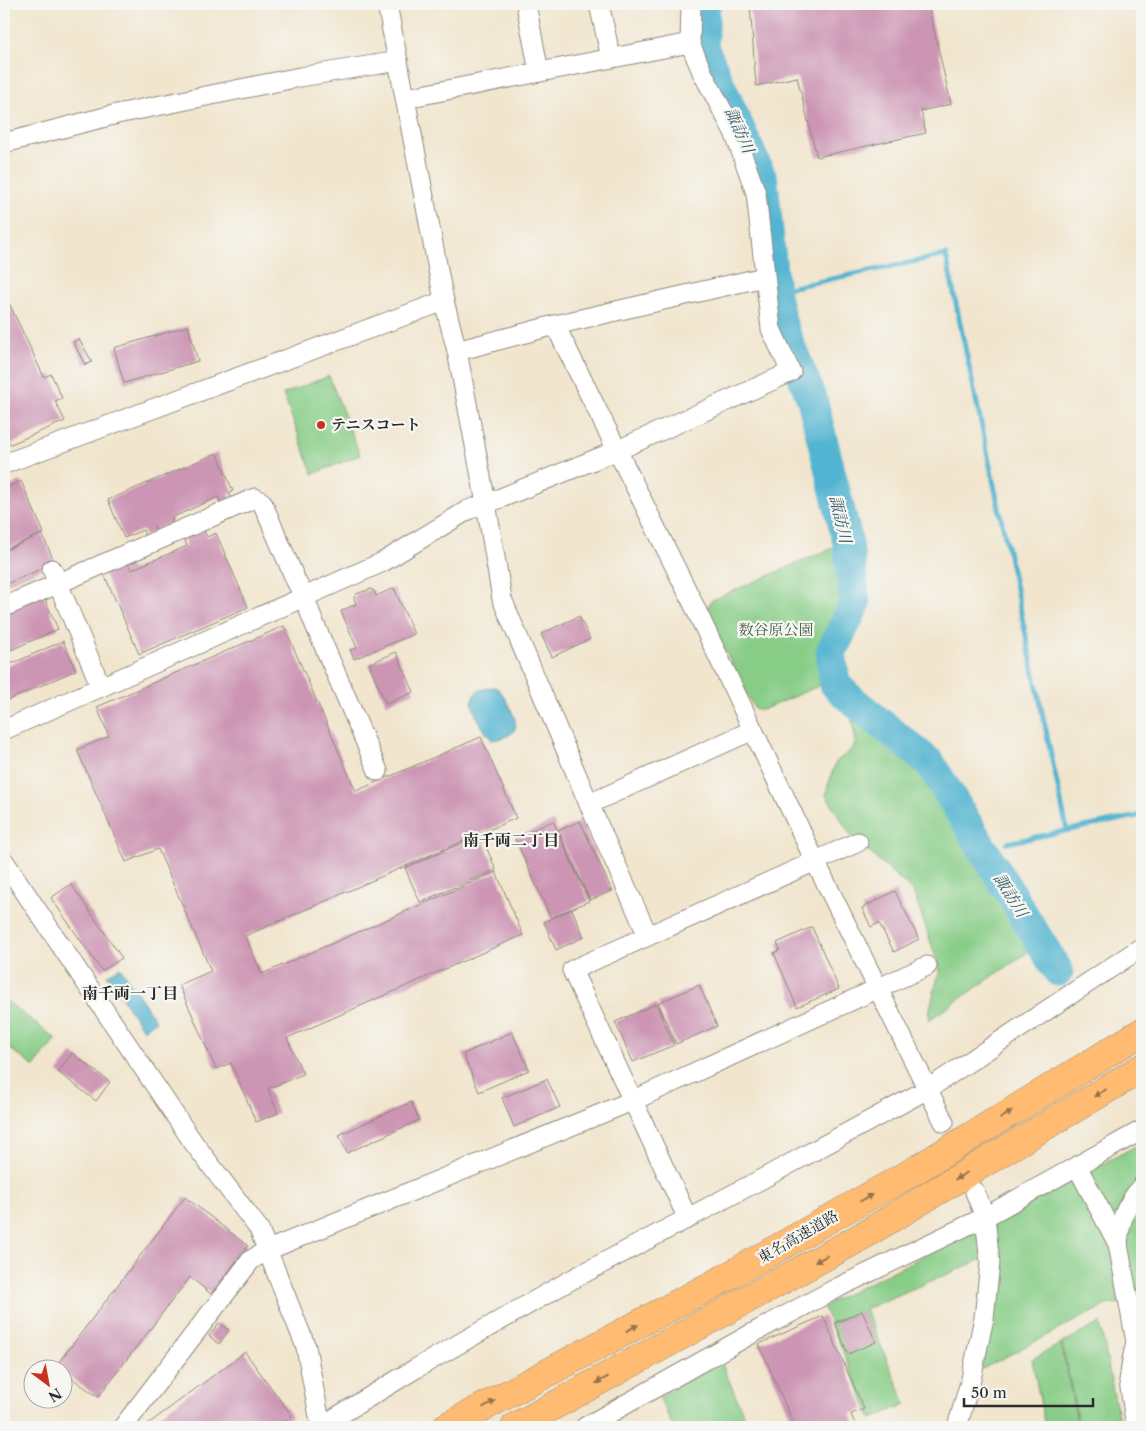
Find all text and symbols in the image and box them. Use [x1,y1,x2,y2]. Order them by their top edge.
water label: 諏訪川 [721,104,760,158]
place label: テニスコート [331,415,420,434]
marker: テニスコート [315,419,327,431]
water label: 諏訪川 [826,493,857,547]
park label: 数谷原公園 [738,620,814,639]
district label: 南千両二丁目 [463,830,559,850]
water label: 諏訪川 [990,869,1033,922]
district label: 南千両一丁目 [82,983,178,1003]
one-way arrow [1094,1088,1107,1097]
one-way arrow [999,1111,1012,1120]
one-way arrow [955,1172,968,1181]
one-way arrow [859,1194,873,1203]
street label: 東名高速道路 [754,1206,841,1267]
one-way arrow [814,1254,828,1263]
one-way arrow [625,1324,639,1332]
north arrow [22,1358,72,1408]
one-way arrow [596,1375,609,1384]
scale bar [964,1376,1092,1408]
text: 50 m [971,1383,1007,1402]
text: N [45,1384,65,1406]
one-way arrow [481,1400,496,1408]

